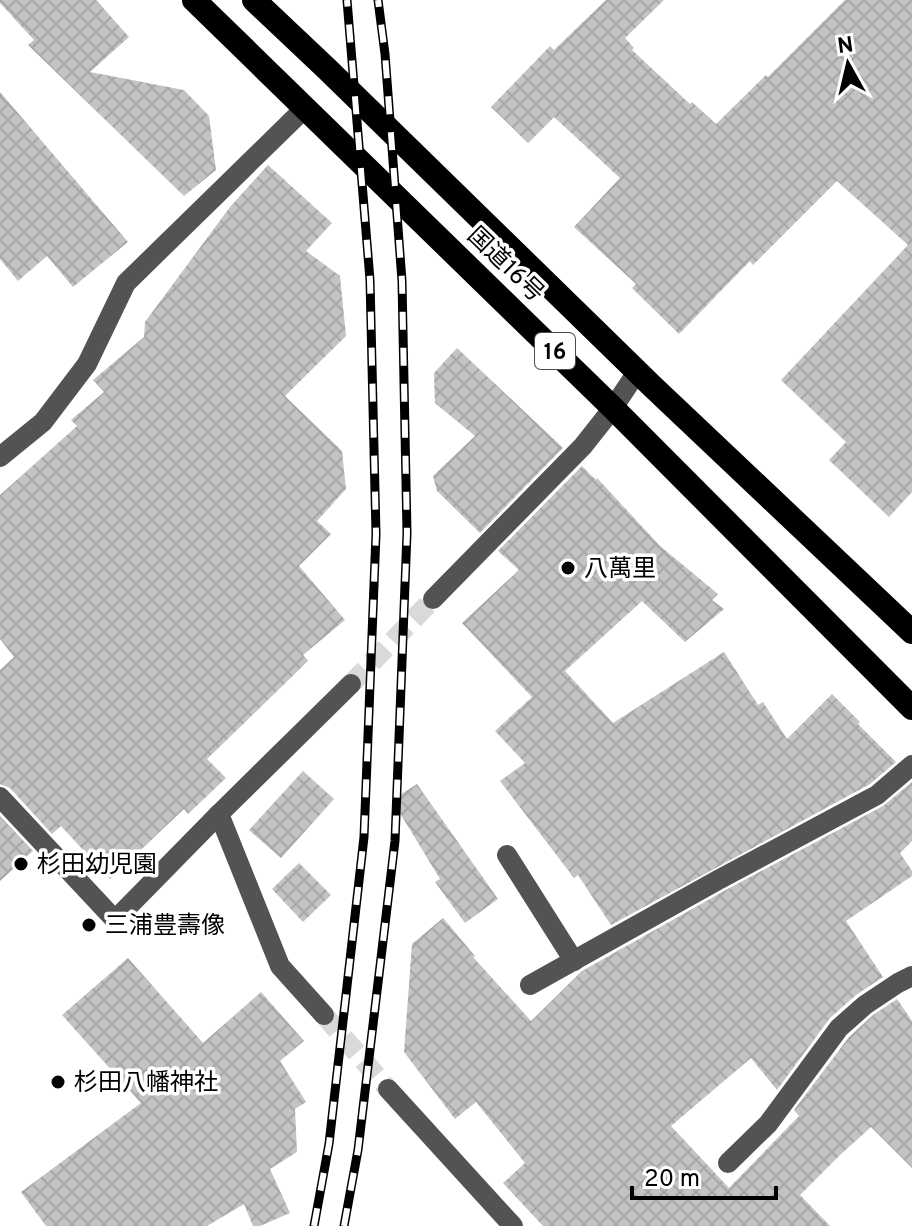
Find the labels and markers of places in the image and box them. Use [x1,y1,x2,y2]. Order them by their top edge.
place label: 八萬里 [584,555,656,585]
marker: 八萬里 [559,559,577,577]
place label: 杉田幼児園 [37,851,157,881]
marker: 杉田幼児園 [12,855,30,873]
place label: 三浦豊壽像 [105,912,225,942]
marker: 三浦豊壽像 [80,916,98,934]
place label: 杉田八幡神社 [74,1069,218,1099]
marker: 杉田八幡神社 [49,1073,67,1091]

